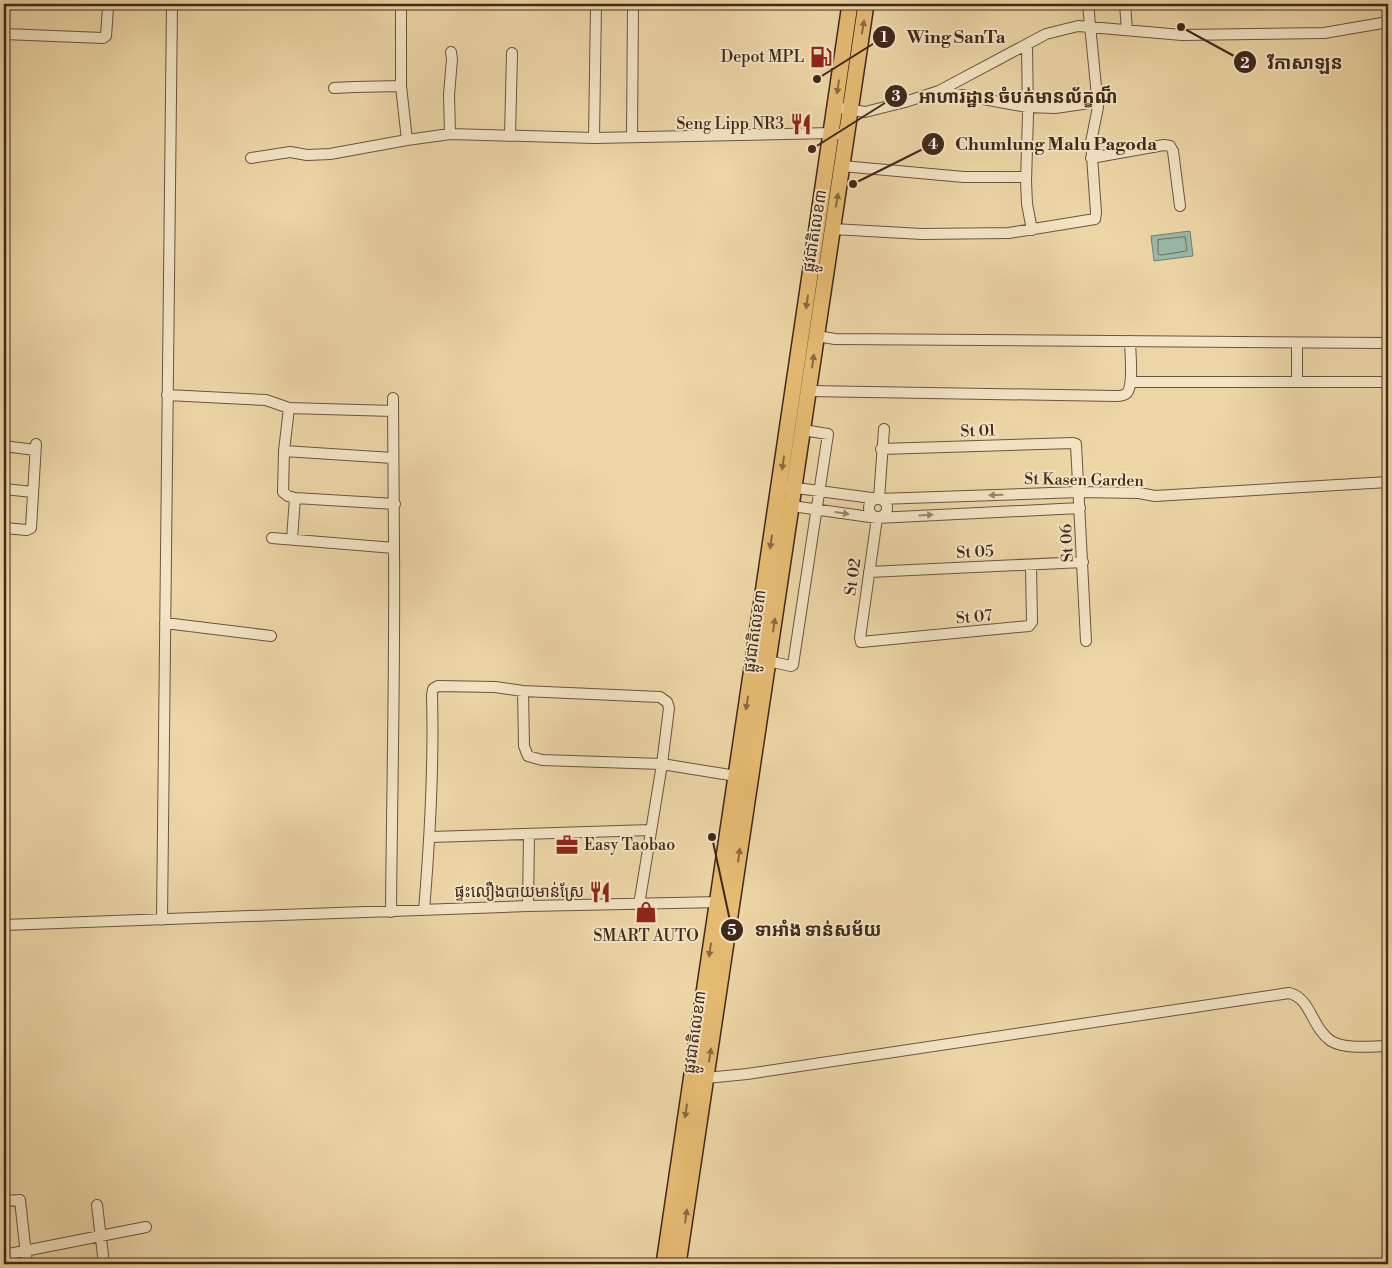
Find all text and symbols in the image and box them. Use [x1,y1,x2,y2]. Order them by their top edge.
one-way arrow [859,19,867,35]
callout: Wing SanTa [872,20,1016,53]
text: Wing SanTa [905,26,1006,49]
text: 1 [880,28,888,47]
fuel station icon: Depot MPL [808,44,834,70]
callout: រីកាសាឡន [1232,46,1353,79]
place label: Depot MPL [721,47,804,67]
text: រីកាសាឡន [1266,52,1343,75]
text: 2 [1240,54,1250,73]
one-way arrow [834,79,842,95]
callout: អាហារដ្ឋាន ចំបក់មានល័ក្ខណ៏ [883,80,1128,113]
text: អាហារដ្ឋាន ចំបក់មានល័ក្ខណ៏ [918,85,1118,109]
text: 3 [891,87,901,106]
restaurant icon: Seng Lipp NR3 [788,111,814,137]
place label: Seng Lipp NR3 [676,114,784,134]
callout: Chumlung Malu Pagoda [920,128,1167,161]
text: Chumlung Malu Pagoda [955,133,1157,156]
text: 4 [928,135,938,154]
street label: ផ្លូវជាតិលេខ៣ [799,188,835,274]
one-way arrow [833,192,841,208]
one-way arrow [802,295,810,311]
one-way arrow [809,353,817,369]
street label: St 01 [960,420,996,442]
one-way arrow [779,456,787,472]
street label: St Kasen Garden [1024,469,1145,491]
one-way arrow [987,491,1003,499]
one-way arrow [835,509,851,517]
one-way arrow [918,511,934,519]
street label: St 06 [1056,523,1078,563]
one-way arrow [767,534,775,550]
street label: St 05 [956,541,994,563]
street label: St 02 [840,557,866,597]
street label: ផ្លូវជាតិលេខ៣ [739,588,774,674]
street label: St 07 [955,605,993,629]
one-way arrow [770,617,778,633]
one-way arrow [743,695,751,711]
office icon: Easy Taobao [554,832,580,858]
place label: Easy Taobao [584,835,675,855]
one-way arrow [736,847,744,863]
restaurant icon: ផ្ទះលឿងបាយមាន់ស្រែ [587,879,613,905]
place label: ផ្ទះលឿងបាយមាន់ស្រែ [454,881,584,902]
shop icon: SMART AUTO [633,899,659,925]
callout: ទាអាំង ទាន់សម័យ [719,913,891,946]
text: ទាអាំង ទាន់សម័យ [754,919,882,942]
text: 5 [727,921,737,940]
place label: SMART AUTO [593,926,699,946]
one-way arrow [706,942,714,958]
street label: ផ្លូវជាតិលេខ៣ [679,989,714,1075]
one-way arrow [706,1047,714,1063]
one-way arrow [682,1103,690,1119]
one-way arrow [682,1208,690,1224]

